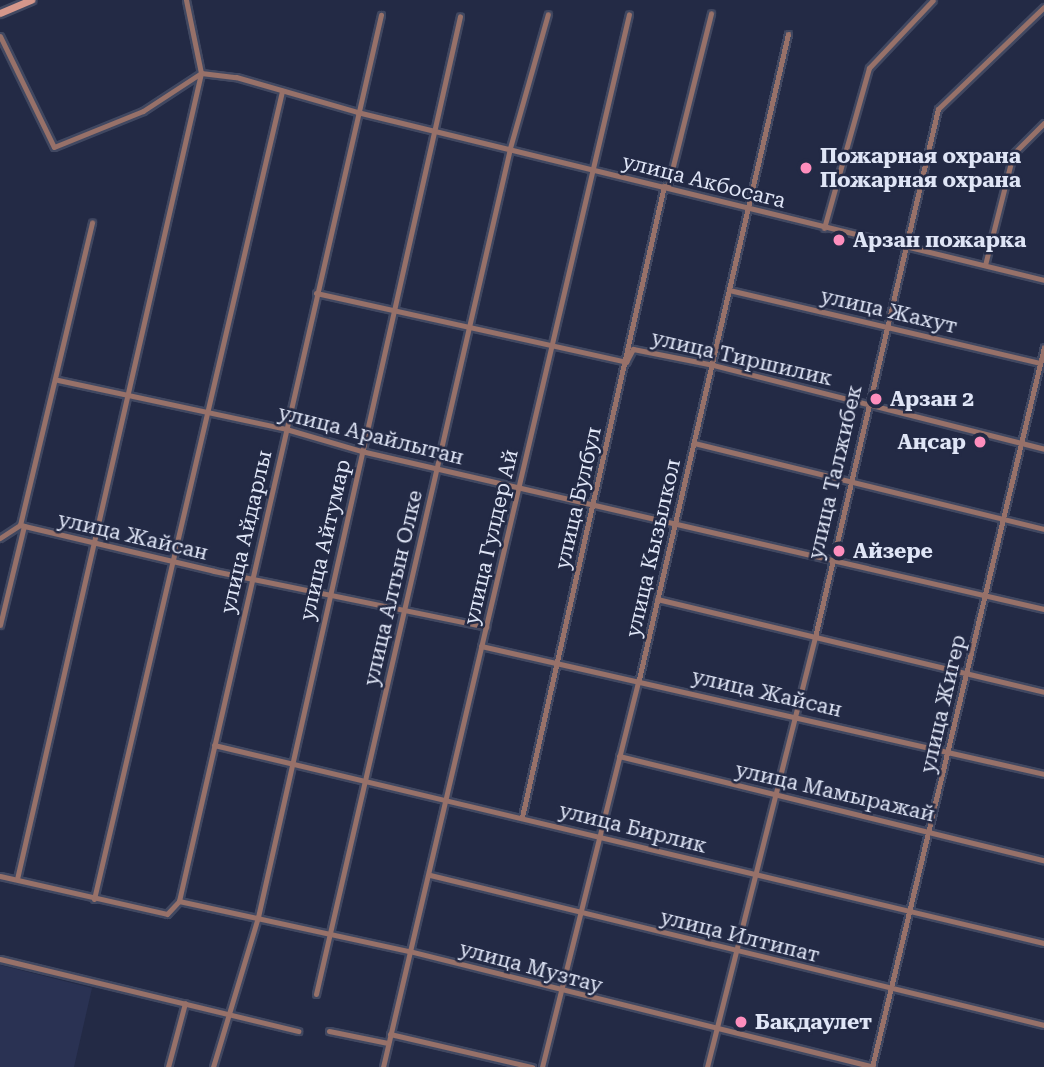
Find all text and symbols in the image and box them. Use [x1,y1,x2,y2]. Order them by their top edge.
place label: Пожарная охрана Пожарная охрана [820,143,1021,193]
street label: улица Акбосага [620,149,788,213]
marker: Пожарная охрана Пожарная охрана [798,160,814,176]
place label: Арзан пожарка [853,227,1026,253]
marker: Арзан пожарка [831,232,847,248]
street label: улица Жахут [818,283,960,339]
street label: улица Тиршилик [649,325,835,391]
street label: улица Талжибек [803,382,867,562]
place label: Арзан 2 [890,386,974,412]
marker: Арзан 2 [868,391,884,407]
street label: улица Арайлытан [276,400,466,470]
street label: улица Булбул [549,424,607,572]
place label: Аңсар [898,429,966,455]
marker: Аңсар [972,434,988,450]
street label: улица Гулдер Ай [459,447,523,627]
street label: улица Айдарлы [215,448,277,616]
street label: улица Кызылкол [620,456,686,640]
street label: улица Айтумар [294,457,356,623]
street label: улица Алтын Олке [358,488,428,688]
street label: улица Жайсан [56,506,210,566]
place label: Айзере [853,538,933,564]
marker: Айзере [831,543,847,559]
street label: улица Жигер [915,632,971,776]
street label: улица Жайсан [690,663,844,723]
street label: улица Мамыражай [733,757,937,827]
street label: улица Бирлик [557,797,709,859]
street label: улица Илтипат [658,904,822,968]
street label: улица Музтау [457,936,605,998]
place label: Бақдаулет [755,1009,872,1035]
marker: Бақдаулет [733,1014,749,1030]

